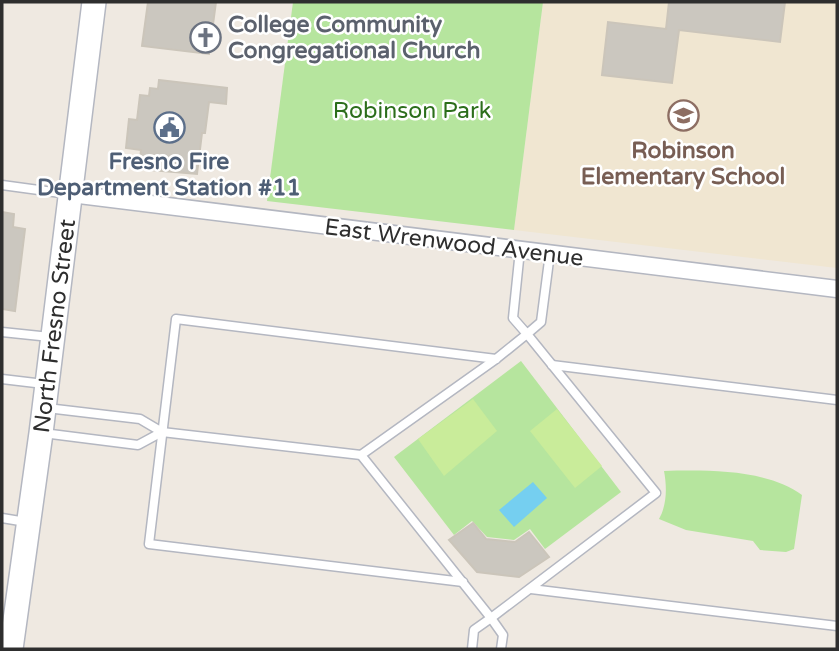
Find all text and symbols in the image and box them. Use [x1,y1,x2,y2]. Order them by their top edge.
place label: College Community Congregational Church [228,11,481,65]
church icon: College Community Congregational Church [188,20,222,54]
park label: Robinson Park [333,97,491,125]
school or university icon: Robinson Elementary School [666,99,700,133]
public building icon: Fresno Fire Department Station #11 [152,110,186,144]
place label: Robinson Elementary School [581,137,785,191]
place label: Fresno Fire Department Station #11 [37,148,301,202]
street label: East Wrenwood Avenue [323,213,585,273]
street label: North Fresno Street [28,217,82,435]

